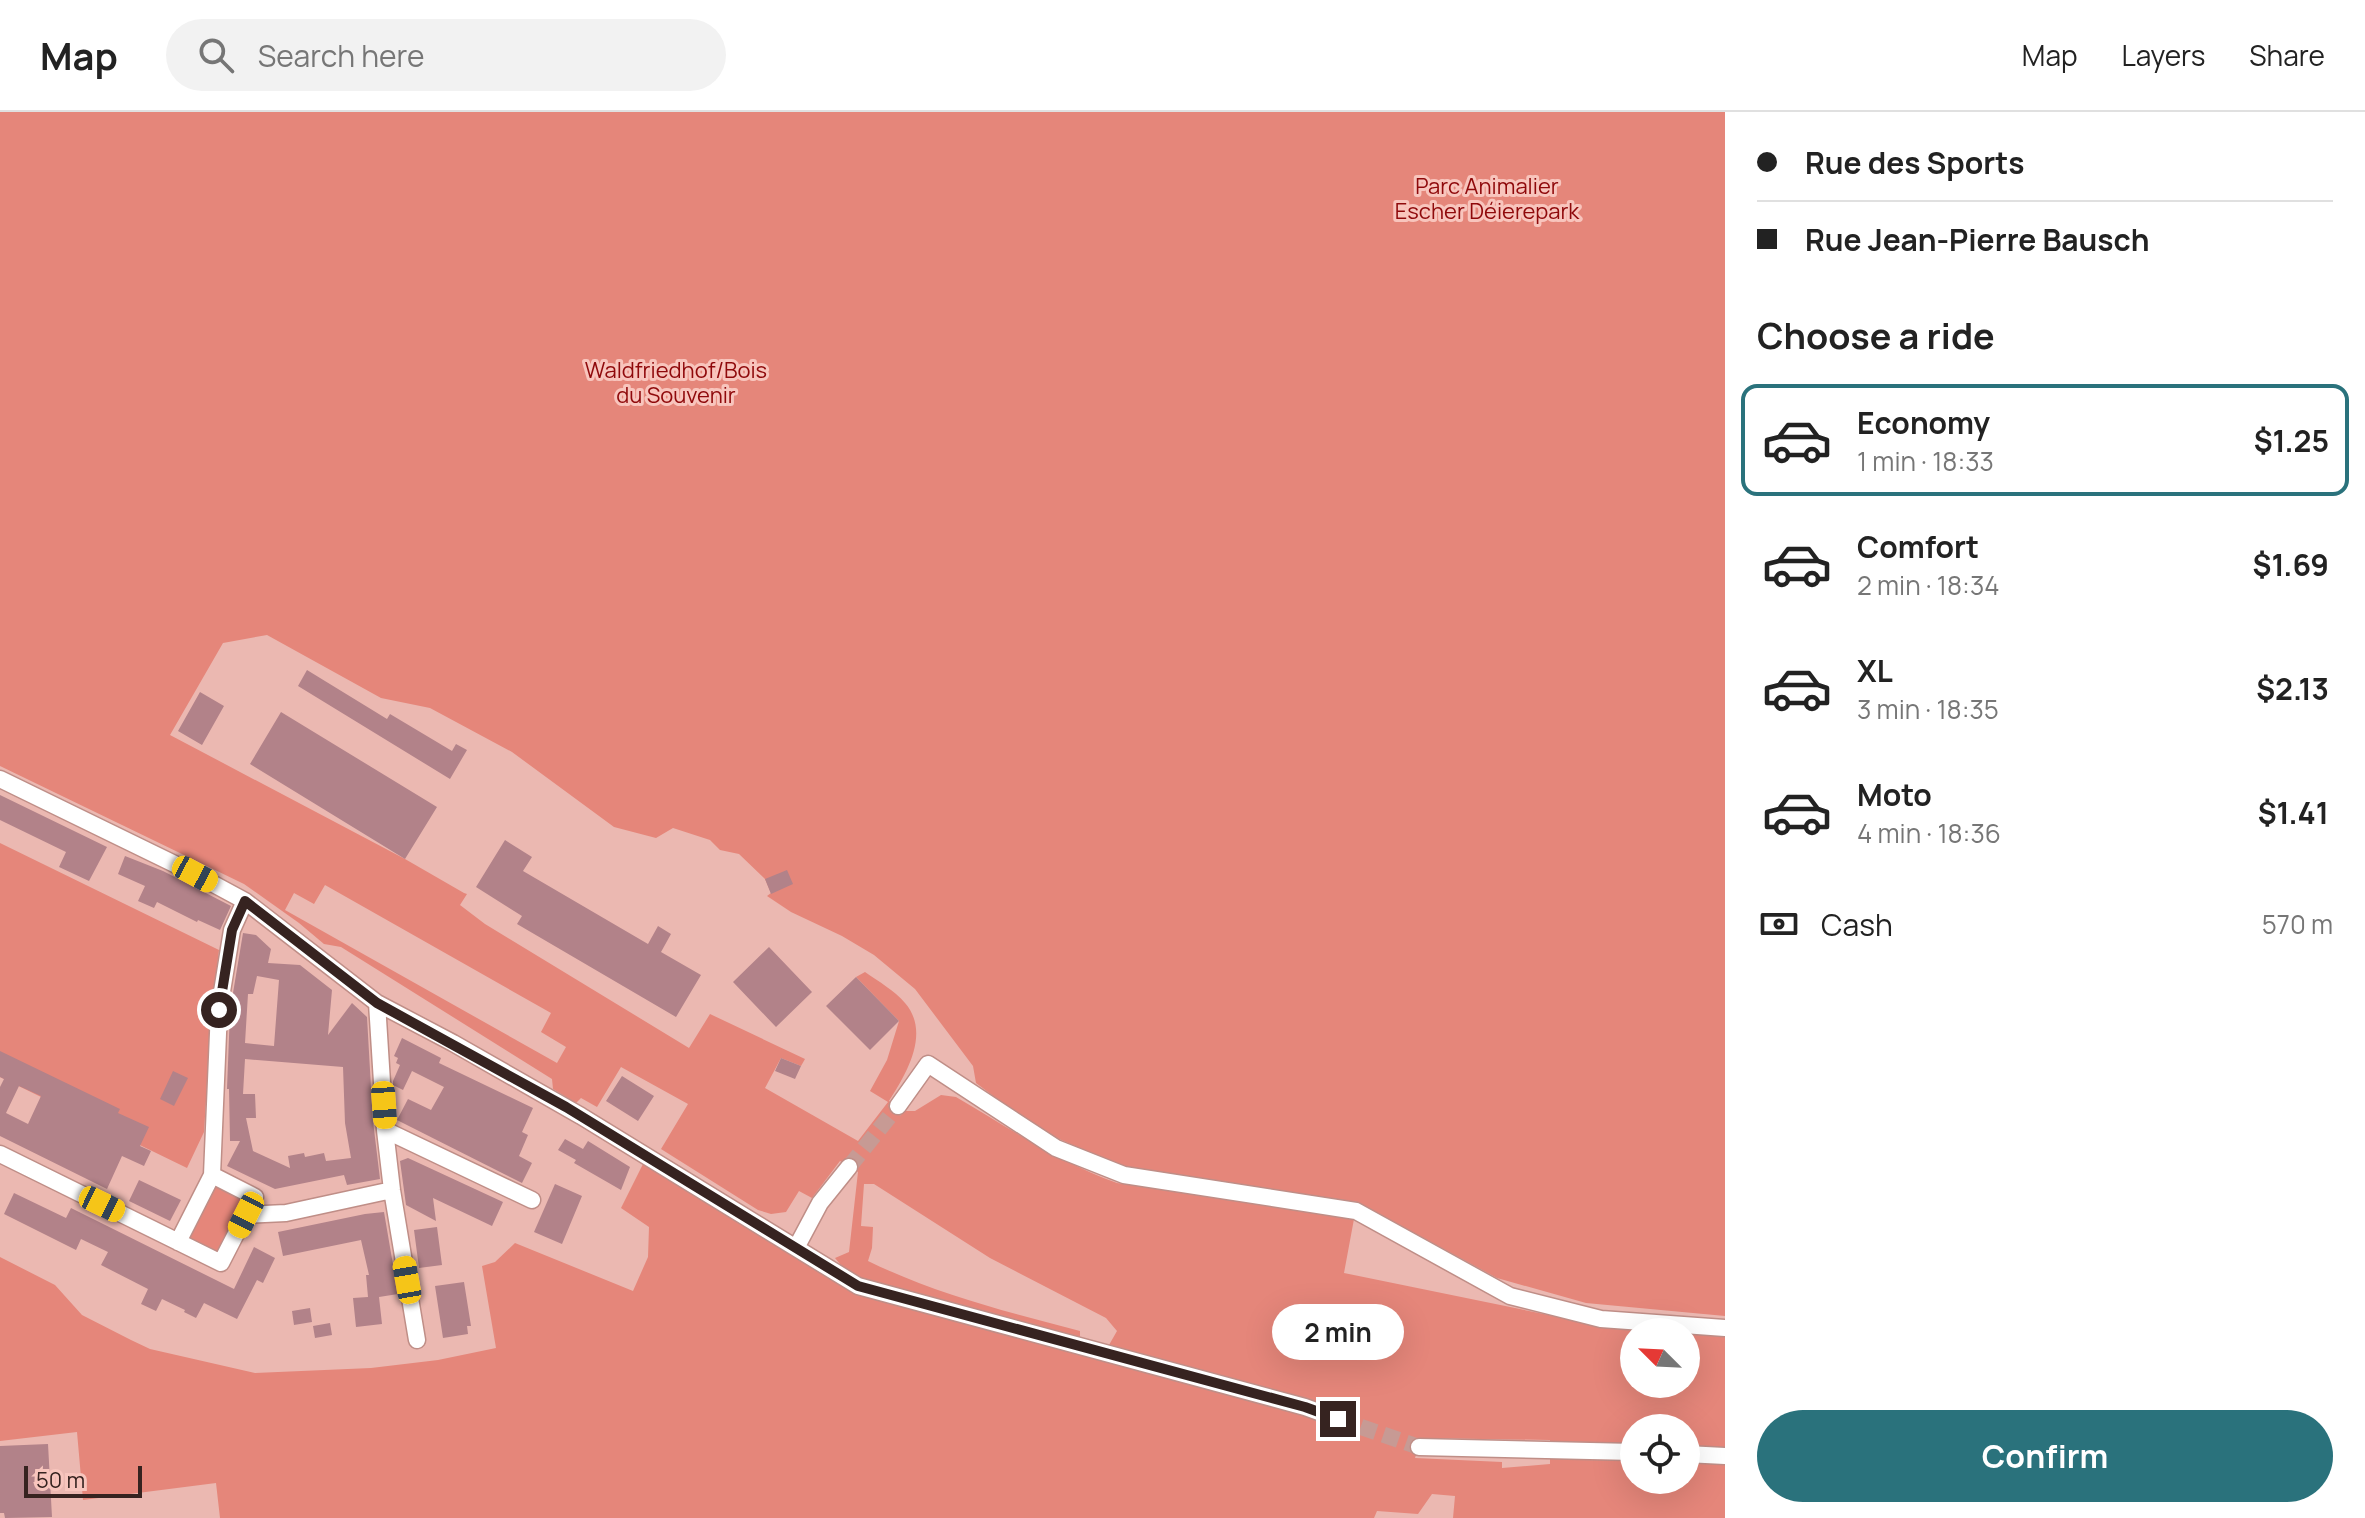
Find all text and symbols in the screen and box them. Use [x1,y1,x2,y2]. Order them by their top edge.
search box [166,19,726,91]
text: Map [40,29,118,81]
icon: search [194,33,238,77]
text: Search here [258,35,425,76]
text: Map [2022,36,2078,74]
text: Layers [2122,36,2205,74]
text: Share [2249,36,2325,74]
text: Rue des Sports [1805,142,2024,183]
park label: Parc Animalier Escher Déierepark [1395,171,1580,226]
text: Rue Jean-Pierre Bausch [1805,219,2150,260]
text: Choose a ride [1757,311,1995,360]
park label: Waldfriedhof/Bois du Souvenir [585,355,767,410]
text: Economy [1857,402,1990,443]
icon: car [1761,404,1833,476]
text: $1.25 [2254,420,2329,461]
text: 1 min · 18:33 [1857,443,1994,479]
text: Comfort [1857,526,1979,567]
icon: car [1761,528,1833,600]
text: $1.69 [2253,544,2329,585]
text: 2 min · 18:34 [1857,567,2000,603]
text: XL [1857,650,1893,691]
icon: car [1761,652,1833,724]
text: $2.13 [2256,668,2329,709]
text: 3 min · 18:35 [1857,691,1999,727]
text: Moto [1857,774,1932,815]
icon: car [1761,776,1833,848]
text: $1.41 [2258,792,2329,833]
text: 4 min · 18:36 [1857,815,2001,851]
car [168,852,222,896]
icon: cash [1757,902,1801,946]
text: Cash [1821,904,1893,945]
text: 570 m [2262,906,2333,942]
route start [201,992,237,1028]
car [370,1080,398,1130]
car [75,1183,129,1225]
car [224,1188,268,1242]
car [391,1254,423,1306]
callout: 2 min [1272,1303,1404,1359]
text: 2 min [1304,1314,1372,1350]
north arrow [1620,1318,1700,1398]
map controls [1620,1318,1700,1494]
route end [1320,1401,1356,1437]
button: Confirm [1757,1410,2333,1502]
button: locate [1620,1414,1700,1494]
scale bar [24,1462,142,1498]
text: 50 m [36,1465,85,1495]

